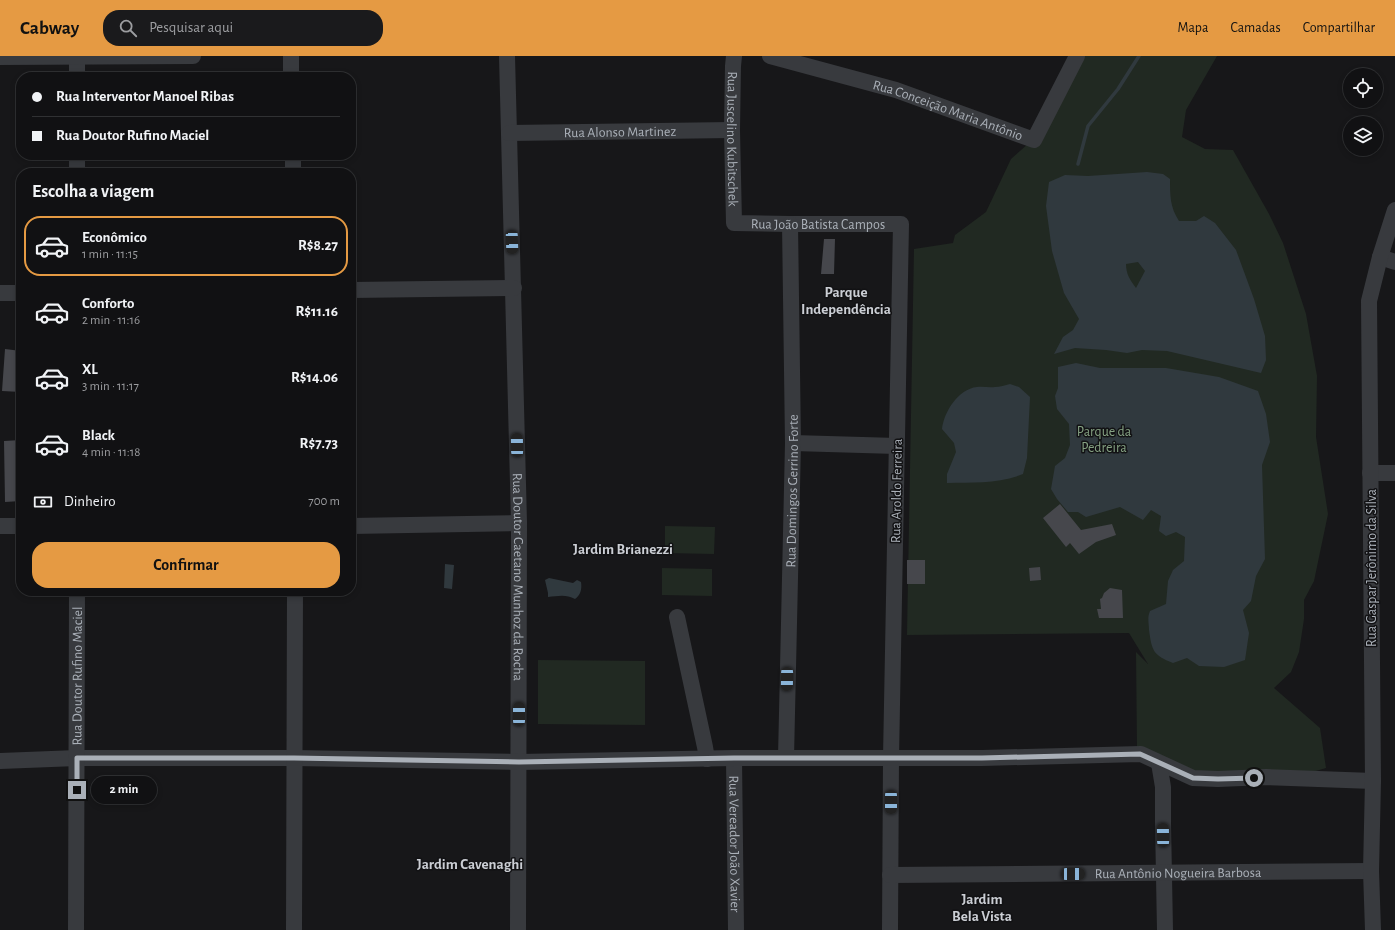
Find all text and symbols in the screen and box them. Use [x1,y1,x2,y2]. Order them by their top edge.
search box [103,10,383,46]
icon: search [117,17,139,39]
text: Cabway [20,19,79,38]
text: Pesquisar aqui [149,20,233,35]
text: Mapa [1178,21,1208,35]
text: Camadas [1230,21,1281,35]
text: Compartilhar [1303,21,1375,35]
map controls [1343,68,1383,156]
button: locate [1343,68,1383,108]
street label: Rua Juscelino Kubitschek [724,71,740,207]
street label: Rua Conceição Maria Antônio [871,78,1025,143]
text: Rua Interventor Manoel Ribas [56,89,234,104]
button: layers [1343,116,1383,156]
street label: Rua Alonso Martinez [564,125,677,140]
text: Rua Doutor Rufino Maciel [56,128,209,143]
text: Escolha a viagem [32,183,154,201]
street label: Rua João Batista Campos [751,217,885,232]
icon: car [34,228,70,264]
text: Econômico [82,230,147,245]
car [506,230,518,254]
text: R$8.27 [298,238,338,253]
text: 1 min · 11:15 [82,248,138,261]
district label: Parque Independência [801,285,891,317]
icon: car [34,294,70,330]
text: Conforto [82,296,134,311]
text: R$11.16 [296,304,338,319]
text: 2 min · 11:16 [82,314,140,327]
icon: car [34,360,70,396]
text: XL [82,362,98,377]
text: R$14.06 [291,370,338,385]
text: 3 min · 11:17 [82,380,139,393]
street label: Rua Domingos Gerrino Forte [784,414,801,568]
park label: Parque da Pedreira [1077,425,1132,455]
icon: car [34,426,70,462]
text: Black [82,428,115,443]
car [511,433,523,457]
text: R$7.73 [300,436,338,451]
street label: Rua Aroldo Ferreira [889,438,905,543]
text: 4 min · 11:18 [82,446,140,459]
street label: Rua Doutor Caetano Munhoz da Rocha [510,473,525,681]
street label: Rua Gaspar Jerônimo da Silva [1365,488,1379,647]
icon: cash [32,491,54,513]
text: Dinheiro [64,494,116,509]
text: 700 m [308,495,340,508]
button: Confirmar [32,542,340,588]
district label: Jardim Brianezzi [573,542,673,557]
street label: Rua Doutor Rufino Maciel [71,606,85,746]
car [781,667,793,691]
car [513,702,525,726]
route start [1245,769,1263,787]
street label: Rua Vereador João Xavier [726,775,742,913]
callout: 2 min [91,776,157,804]
route end [68,781,86,799]
text: 2 min [110,783,138,796]
car [885,790,897,814]
car [1157,823,1169,847]
district label: Jardim Cavenaghi [417,857,523,872]
street label: Rua Antônio Nogueira Barbosa [1095,866,1262,881]
car [1061,868,1085,880]
district label: Jardim Bela Vista [952,892,1012,924]

